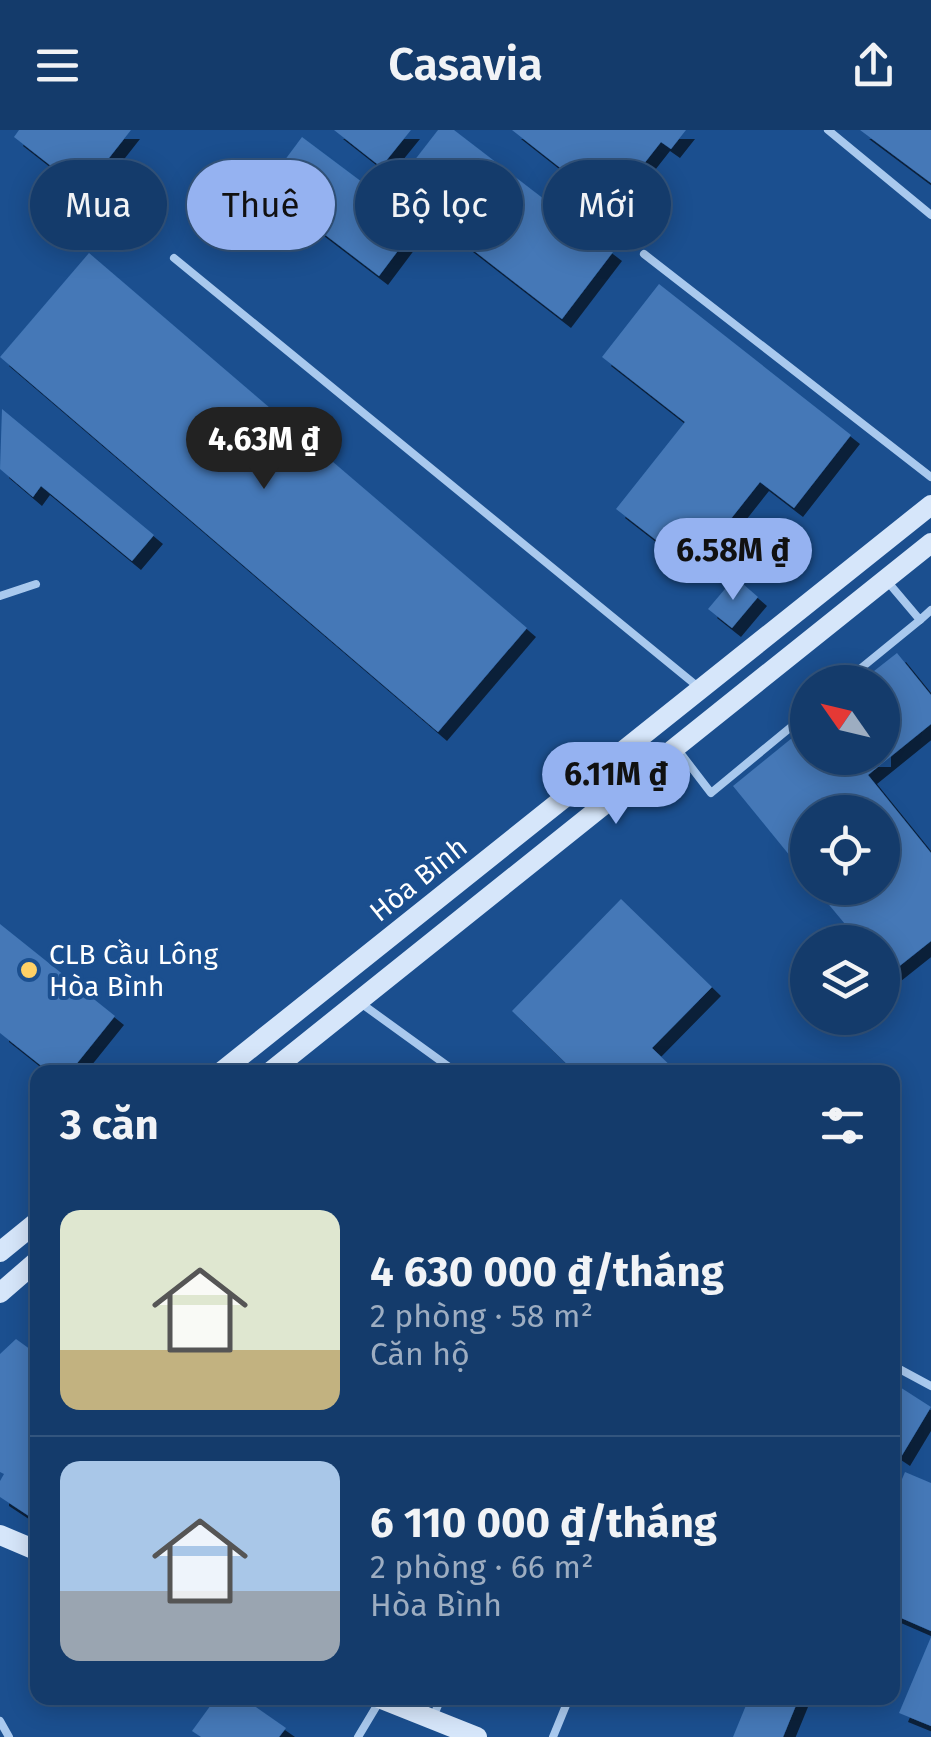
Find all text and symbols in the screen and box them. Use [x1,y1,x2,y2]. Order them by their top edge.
icon: menu [30,38,85,93]
text: Casavia [388,38,543,92]
icon: share [846,38,901,93]
chip: Mua [30,160,167,250]
chip: Thuê [187,160,335,250]
chip: Bộ lọc [355,160,523,250]
chip: Mới [543,160,671,250]
pin: 4.63M ₫ [172,407,356,492]
text: 4.63M ₫ [208,420,320,458]
pin: 6.58M ₫ [641,518,825,603]
text: 6.58M ₫ [676,531,790,569]
north arrow [790,665,900,775]
map controls [790,665,900,1035]
pin: 6.11M ₫ [524,742,708,827]
text: 6.11M ₫ [564,755,668,793]
button: locate [790,795,900,905]
street label: Hòa Bình [363,830,474,929]
button: layers [790,925,900,1035]
place label: CLB Cầu Lông Hòa Bình [49,938,218,1003]
marker: CLB Cầu Lông Hòa Bình [18,959,40,981]
icon: filters [815,1098,870,1153]
text: 3 căn [60,1100,159,1150]
text: 4 630 000 ₫/tháng [370,1247,724,1297]
icon: home [140,1250,260,1370]
text: 2 phòng · 58 m² [370,1297,593,1335]
text: Căn hộ [370,1335,470,1373]
text: 6 110 000 ₫/tháng [370,1498,717,1548]
icon: home [140,1501,260,1621]
text: 2 phòng · 66 m² [370,1548,593,1586]
text: Hòa Bình [370,1586,502,1624]

